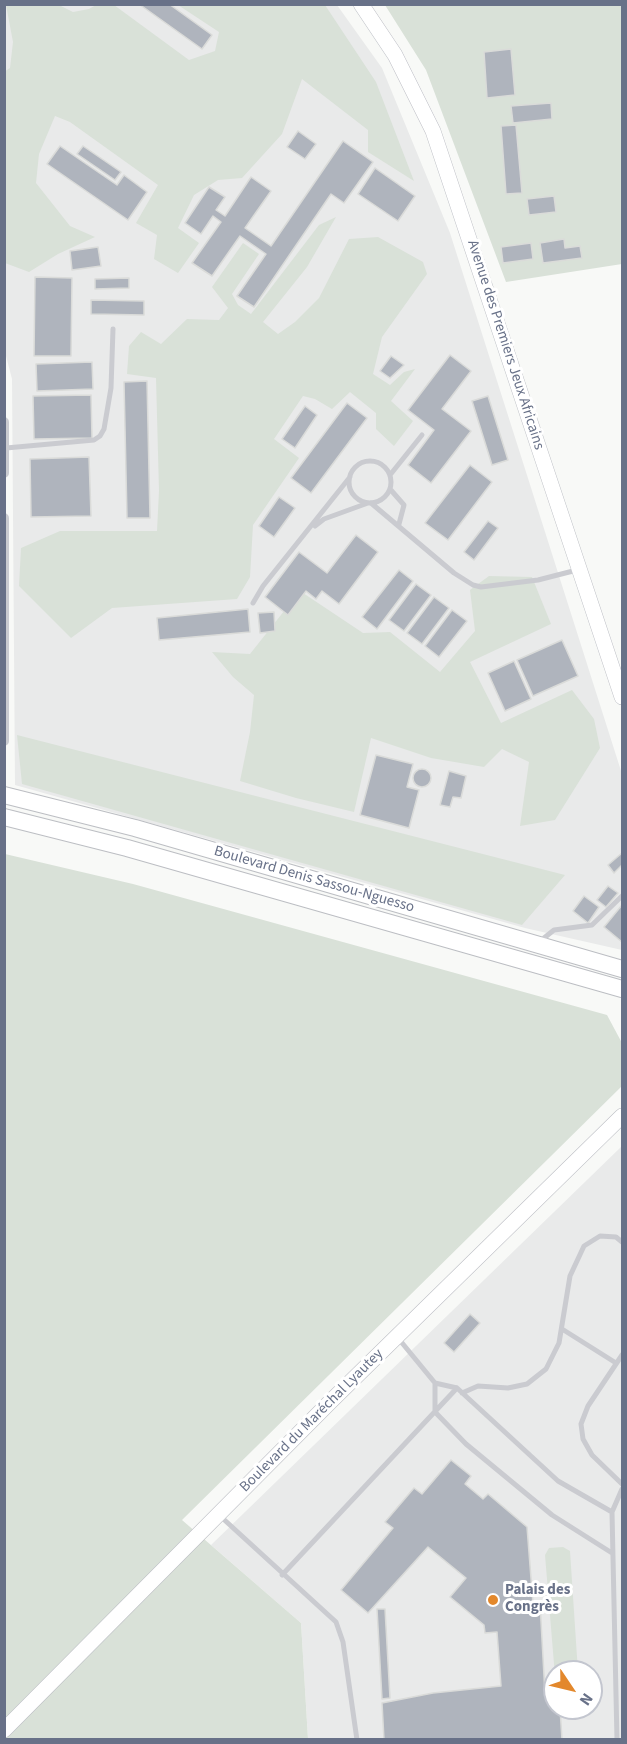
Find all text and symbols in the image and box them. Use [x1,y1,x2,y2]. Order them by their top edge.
street label: Avenue des Premiers Jeux Africains [463,238,547,452]
street label: Boulevard Denis Sassou-Nguesso [212,843,416,917]
street label: Boulevard du Maréchal Lyautey [237,1346,387,1496]
place label: Palais des Congrès [505,1582,570,1617]
marker: Palais des Congrès [486,1593,500,1607]
north arrow [543,1660,603,1720]
text: N [574,1689,598,1710]

